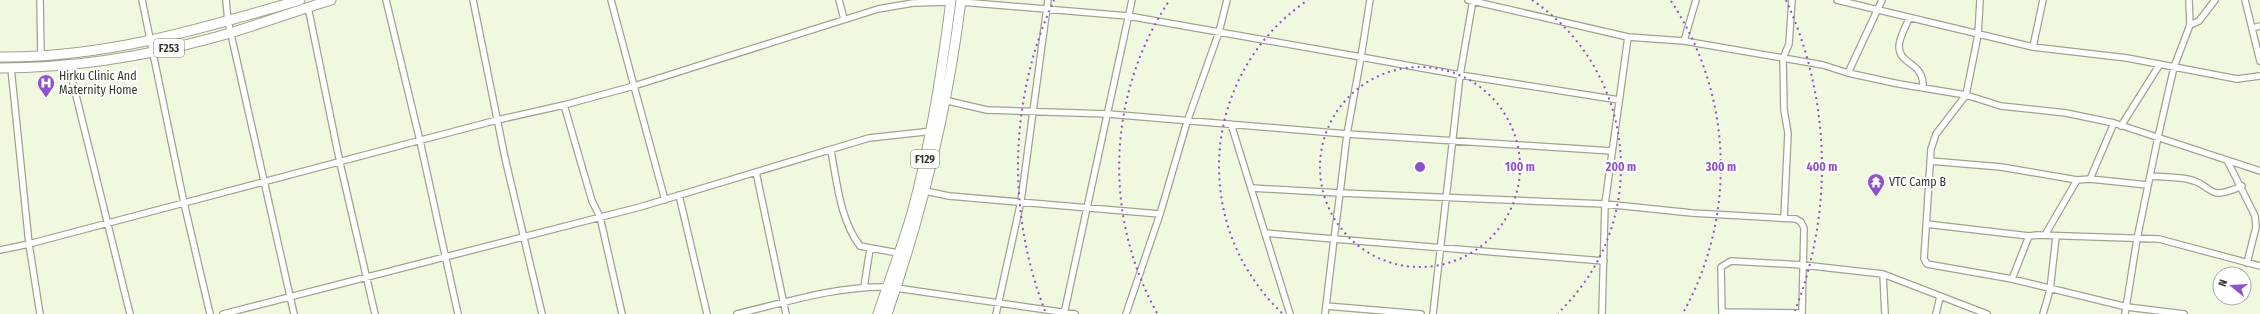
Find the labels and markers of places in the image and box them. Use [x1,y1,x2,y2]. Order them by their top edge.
place label: Hirku Clinic And Maternity Home [59,69,137,97]
hospital icon: Hirku Clinic And Maternity Home [36,73,56,98]
centre of rings [1413,160,1427,174]
temple icon: VTC Camp B [1866,172,1886,197]
place label: VTC Camp B [1889,175,1946,189]

